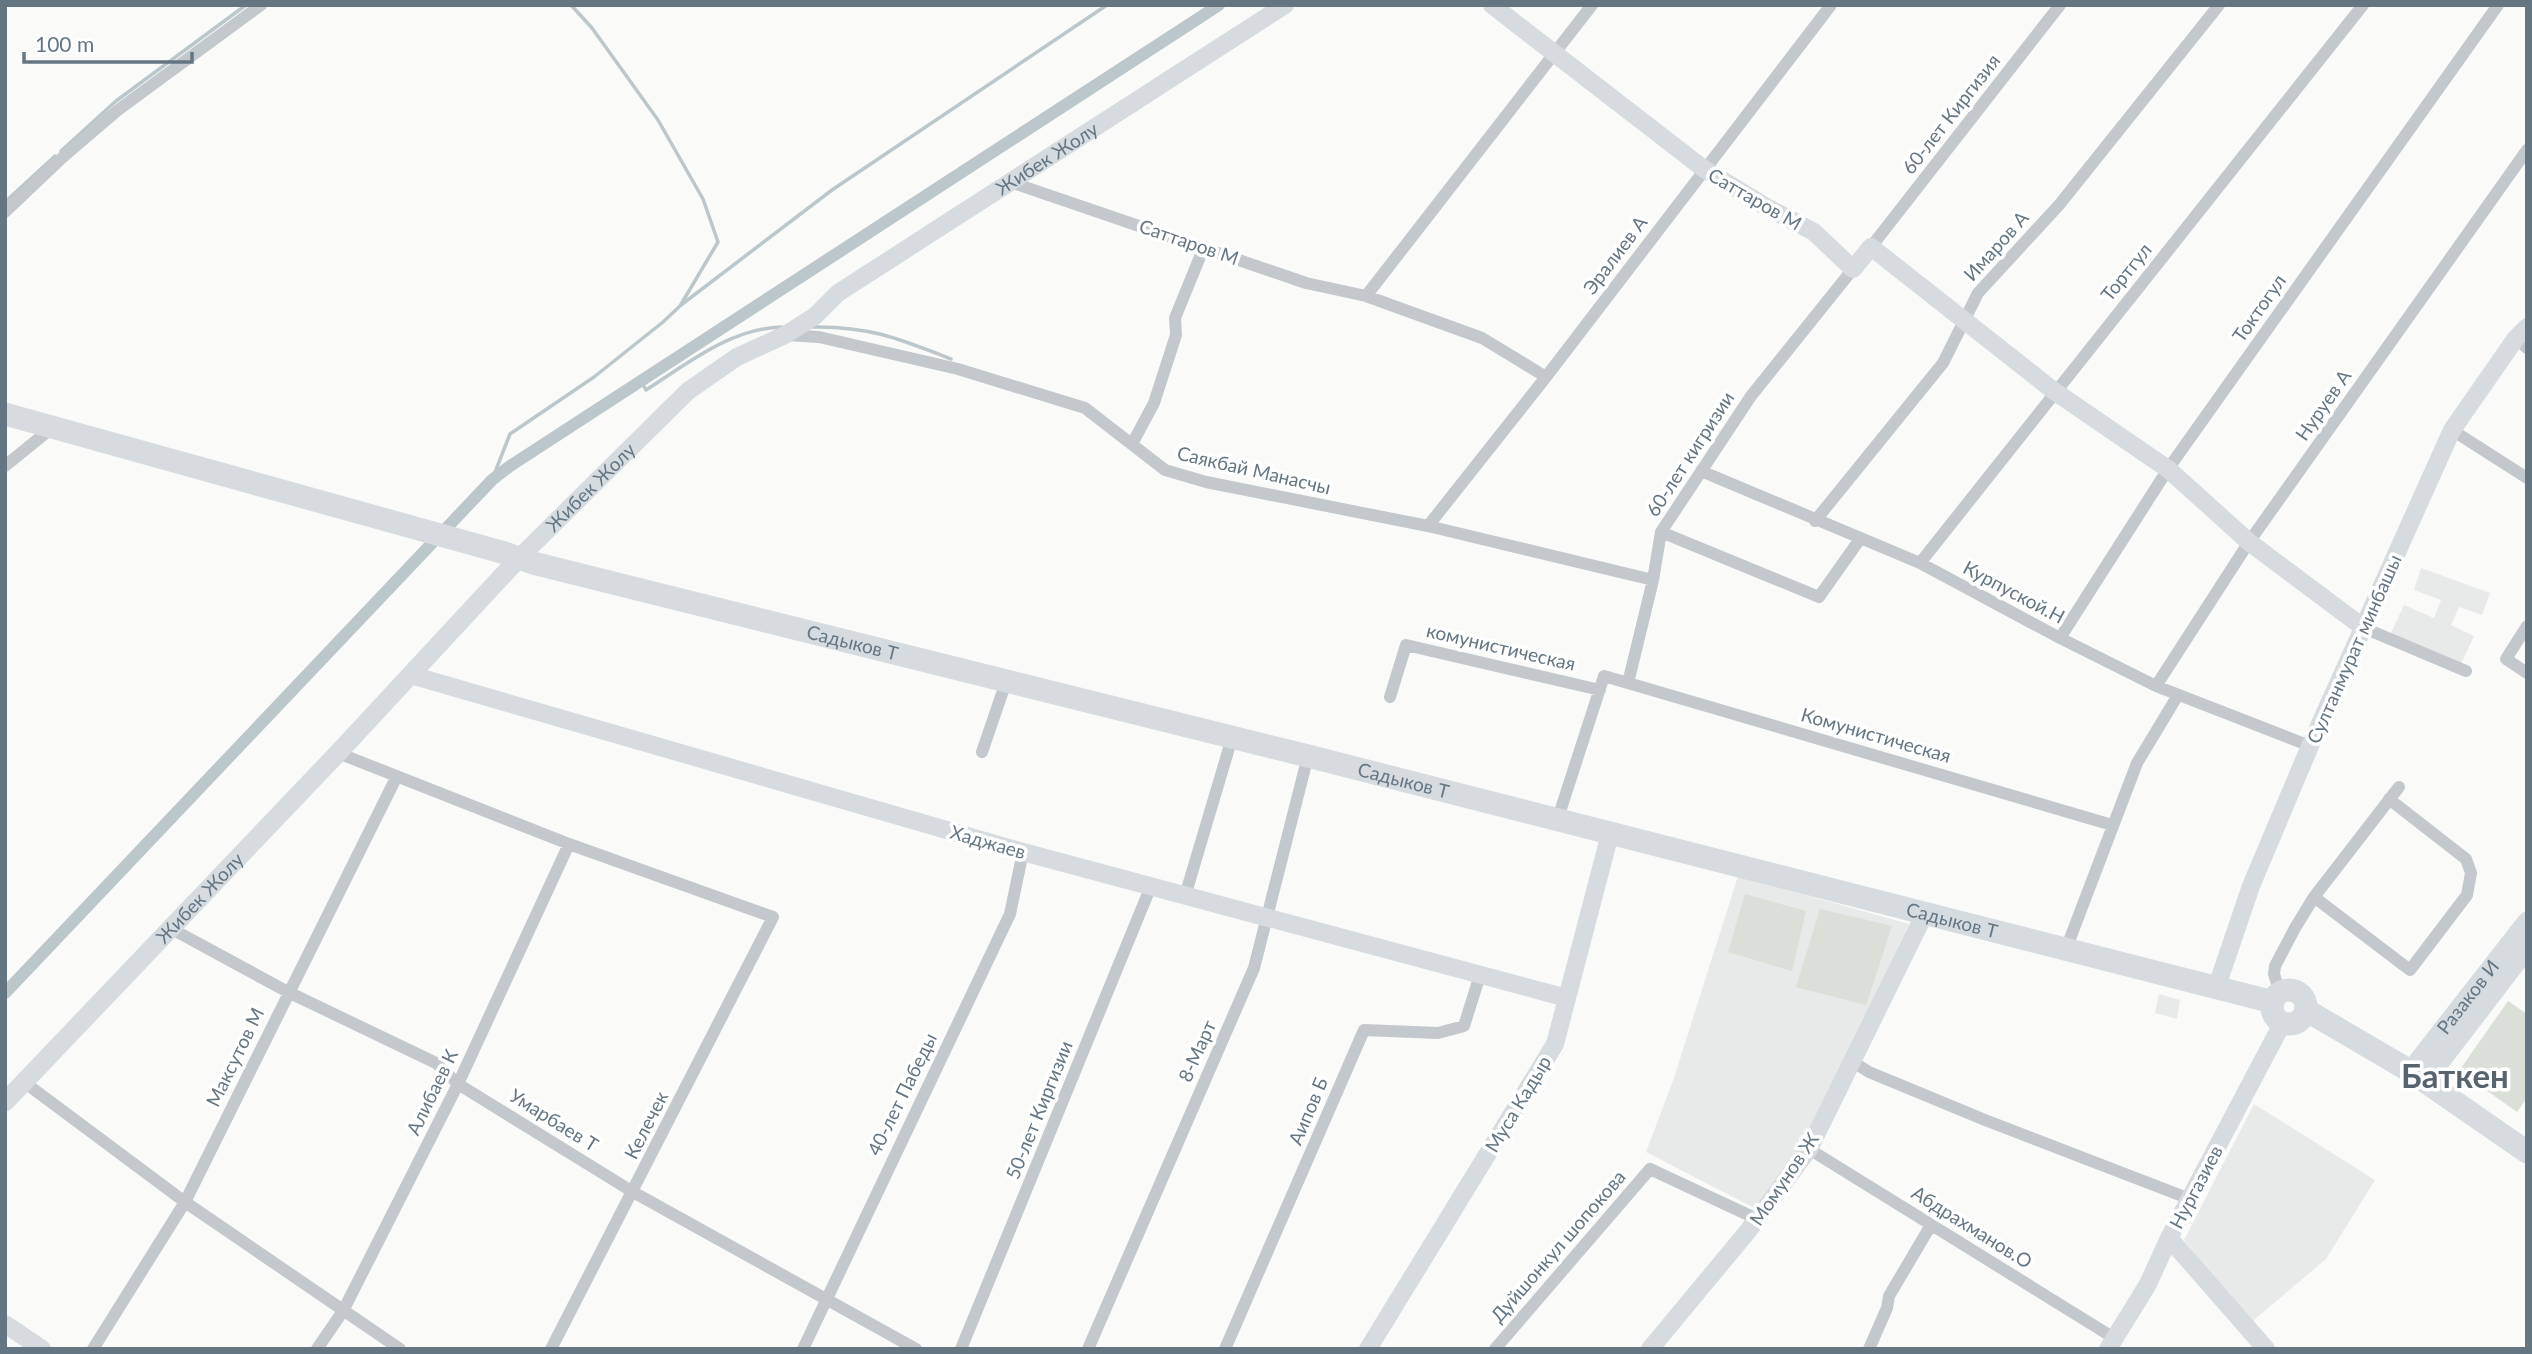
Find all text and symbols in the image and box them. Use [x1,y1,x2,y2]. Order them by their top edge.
scale bar [24,21,192,65]
text: 100 m [35,31,94,56]
street label: 60-лет Киргизия [1897,49,2004,178]
street label: Жибек Жолу [991,117,1102,199]
street label: Саттаров М [1705,163,1806,234]
street label: Имаров А [1958,206,2033,285]
street label: Эралиев А [1578,211,1652,298]
street label: Саттаров М [1136,214,1242,269]
street label: Тортгул [2095,238,2156,305]
street label: Токтогул [2227,269,2290,346]
street label: Нуруев А [2290,365,2355,445]
street label: 60-лет кигризии [1641,387,1739,521]
street label: Жибек Жолу [541,438,640,536]
street label: Саякбай Манасчы [1175,441,1333,498]
street label: Султанмурат минбашы [2301,551,2406,747]
street label: Курпуской.Н [1960,555,2069,628]
street label: комунистическая [1424,618,1578,675]
street label: Садыков Т [805,620,901,665]
street label: Комунистическая [1799,702,1954,767]
street label: Садыков Т [1356,757,1452,803]
street label: Хаджаев [948,820,1028,863]
street label: Жибек Жолу [151,847,248,948]
street label: Садыков Т [1904,897,2000,942]
street label: Разаков И [2431,955,2503,1038]
street label: Максутов М [201,1004,268,1110]
street label: 8-Март [1173,1016,1220,1085]
street label: 40-лет Пабеды [862,1029,941,1159]
street label: 50-лет Киргизии [1000,1037,1077,1182]
street label: Алибаев К [401,1045,462,1138]
street label: Муса Кадыр [1480,1051,1555,1156]
district label: Баткен [2401,1055,2509,1095]
street label: Аипов Б [1283,1074,1332,1148]
street label: Умарбаев Т [506,1083,603,1156]
street label: Келечек [619,1087,672,1162]
street label: Момунов Ж [1744,1128,1823,1229]
street label: Нургазиев [2164,1141,2227,1232]
street label: Дуйшонкул шопокова [1485,1165,1630,1326]
street label: Абдрахманов.О [1908,1180,2037,1273]

